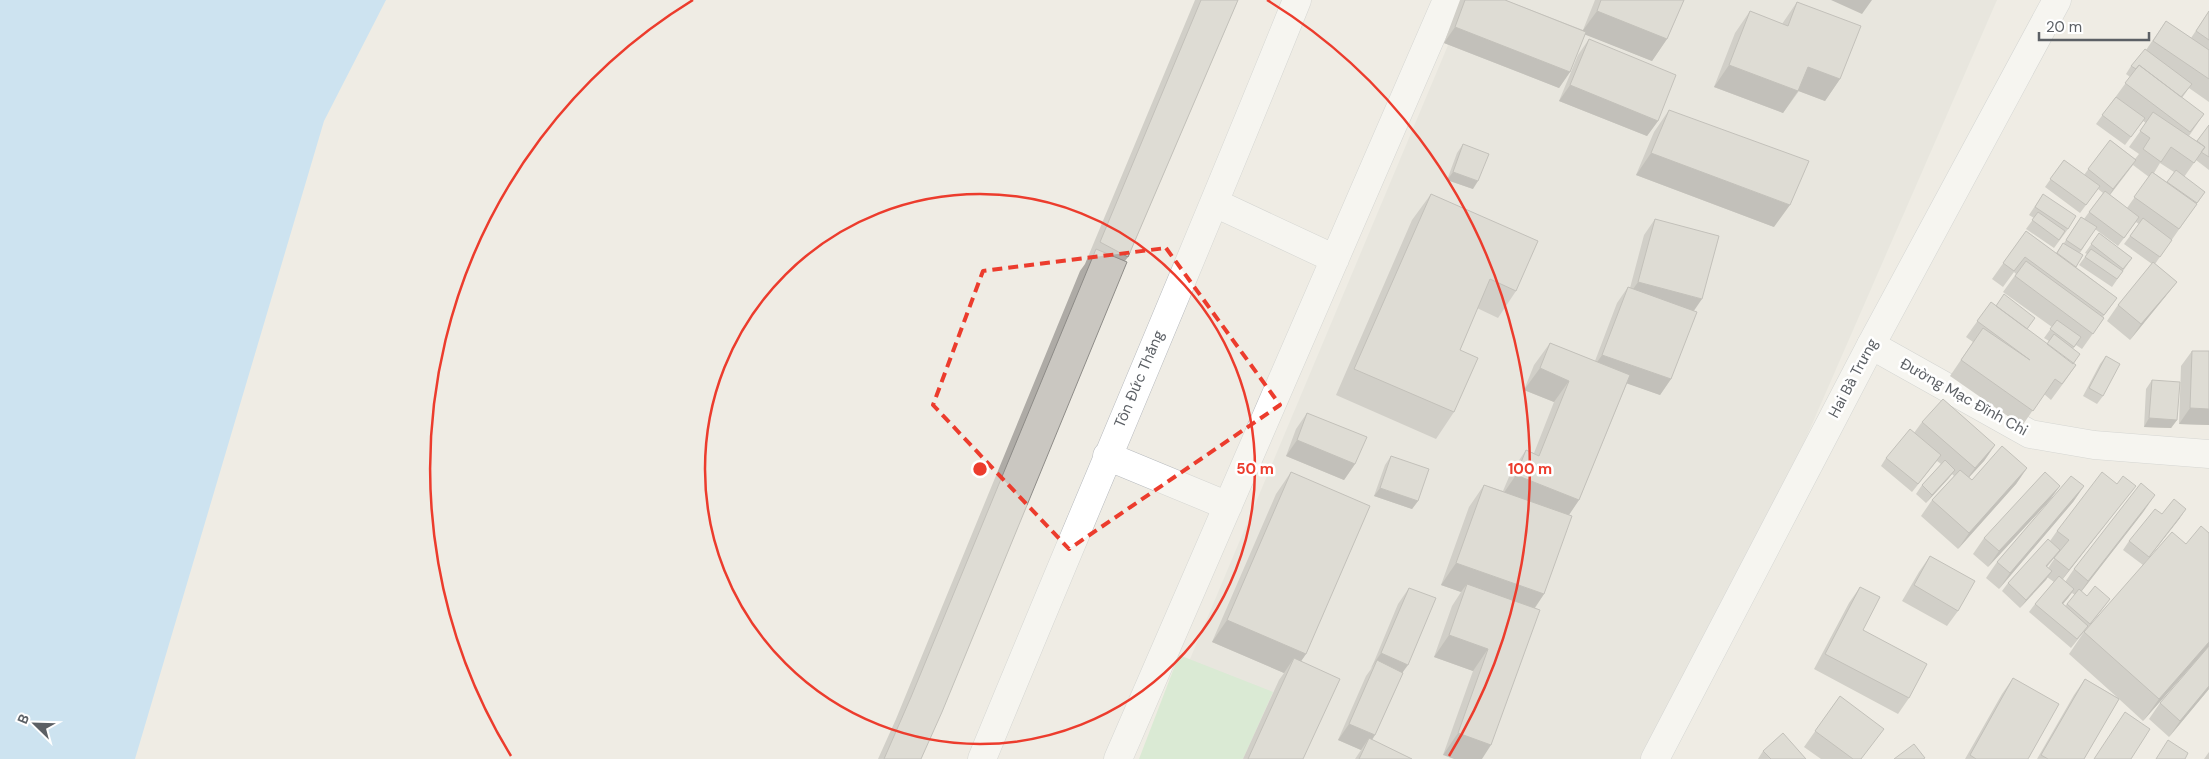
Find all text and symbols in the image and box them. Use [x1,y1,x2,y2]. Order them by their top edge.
scale bar [2039,10,2149,42]
text: 20 m [2046,17,2082,37]
street label: Tôn Đức Thắng [1109,327,1169,431]
street label: Hai Bà Trưng [1824,335,1882,421]
street label: Đường Mạc Đĩnh Chi [1897,354,2031,440]
text: 50 m [1236,459,1274,479]
text: 100 m [1508,459,1552,479]
centre of rings [971,460,989,478]
north arrow [10,699,60,749]
text: B [13,711,33,727]

